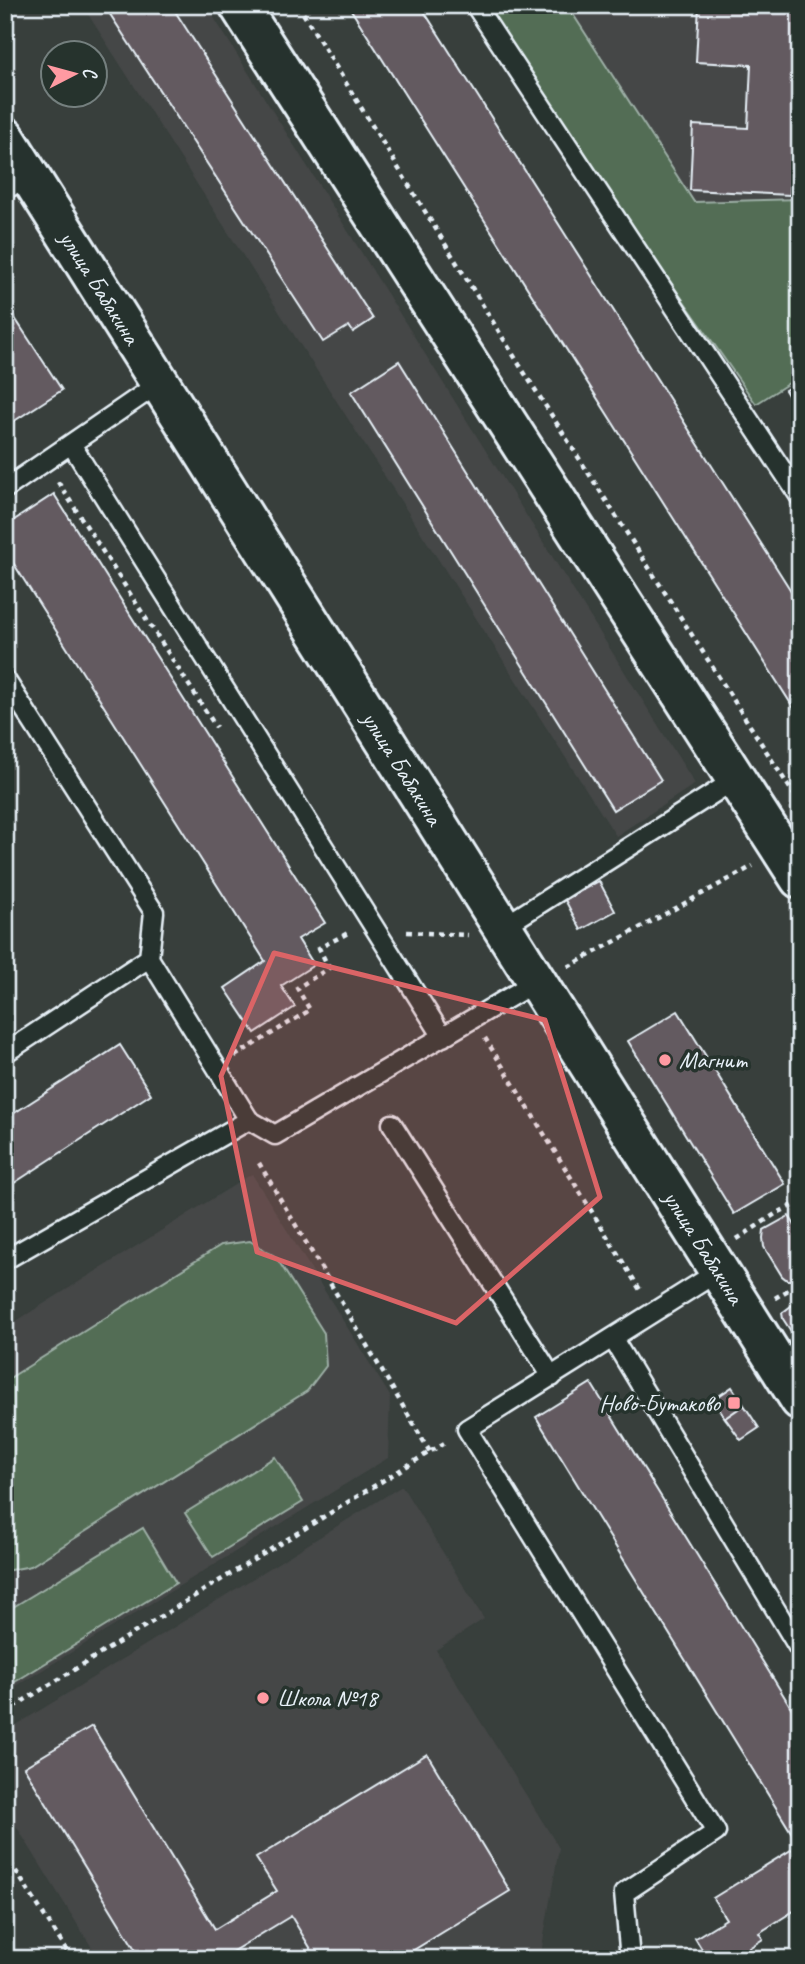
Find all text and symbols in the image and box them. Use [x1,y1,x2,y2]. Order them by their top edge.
north arrow [38,38,108,108]
text: С [77,66,103,81]
street label: улица Бабакина [52,223,148,351]
street label: улица Бабакина [354,704,450,832]
place label: Магнит [679,1045,748,1075]
marker: Магнит [657,1052,673,1068]
street label: улица Бабакина [656,1183,752,1311]
place label: Ново-Бутаково [599,1388,722,1418]
marker: Ново-Бутаково [726,1395,742,1411]
place label: Школа №18 [277,1683,379,1713]
marker: Школа №18 [255,1690,271,1706]

